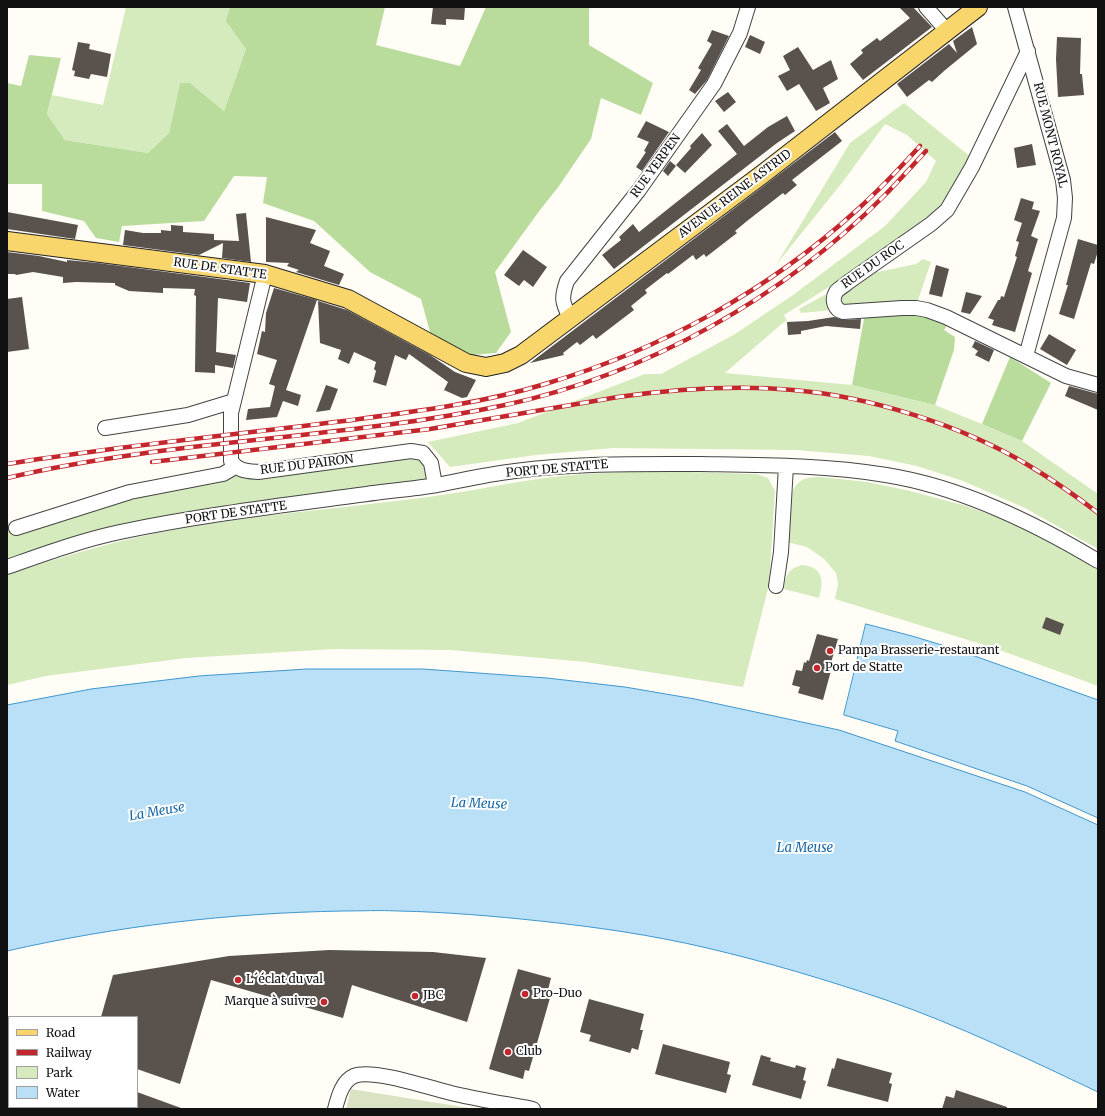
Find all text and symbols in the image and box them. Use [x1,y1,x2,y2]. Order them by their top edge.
street label: RUE MONT ROYAL [1030,81,1070,189]
street label: RUE YERPEN [628,131,684,201]
street label: AVENUE REINE ASTRID [676,147,794,241]
street label: RUE DU ROC [839,238,907,292]
street label: RUE DE STATTE [172,255,268,283]
street label: RUE DU PAIRON [260,452,354,478]
street label: PORT DE STATTE [505,457,609,481]
street label: PORT DE STATTE [184,499,288,527]
place label: Pampa Brasserie-restaurant [838,644,999,658]
marker: Pampa Brasserie-restaurant [825,646,835,656]
place label: Port de Statte [825,661,902,675]
marker: Port de Statte [812,663,822,673]
water label: La Meuse [451,795,507,813]
water label: La Meuse [128,799,186,825]
water label: La Meuse [777,840,833,856]
place label: L´éclat du val [246,973,323,987]
marker: L´éclat du val [233,975,243,985]
place label: Pro-Duo [533,987,582,1001]
place label: JBC [423,989,444,1003]
marker: Pro-Duo [520,989,530,999]
marker: JBC [410,991,420,1001]
place label: Marque à suivre [224,995,316,1009]
marker: Marque à suivre [319,997,329,1007]
legend [8,1016,138,1108]
text: Road [46,1025,75,1040]
text: Railway [46,1045,92,1060]
place label: Club [516,1045,542,1059]
marker: Club [503,1047,513,1057]
text: Park [46,1065,73,1080]
text: Water [46,1085,80,1100]

